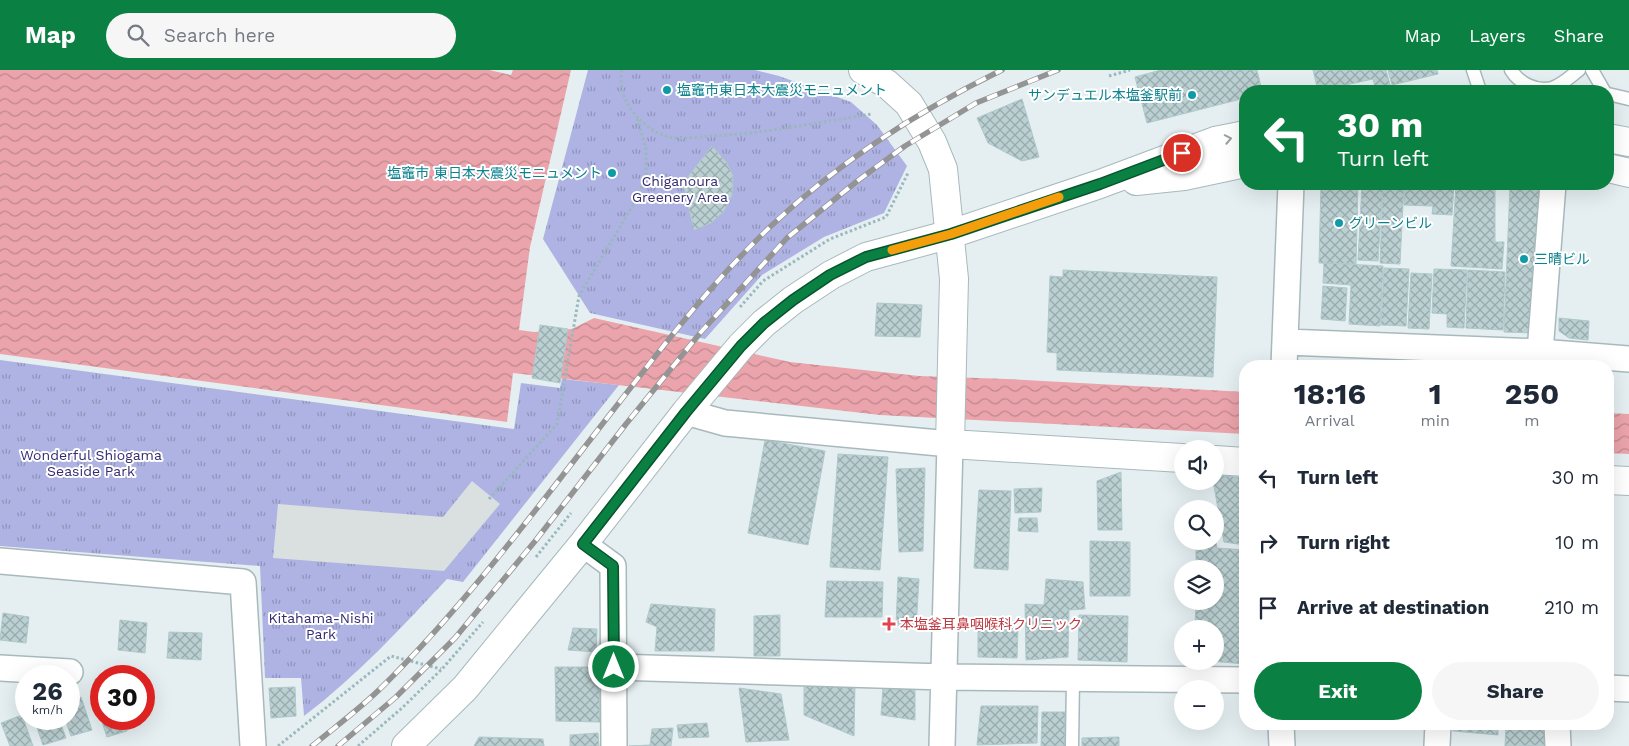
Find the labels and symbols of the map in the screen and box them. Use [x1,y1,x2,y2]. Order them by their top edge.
place label: 塩竈市東日本大震災モニュメント [677,82,887,98]
marker: 塩竈市東日本大震災モニュメント [661,84,673,96]
place label: サンデュエル本塩釜駅前 [1028,87,1182,103]
marker: サンデュエル本塩釜駅前 [1186,89,1198,101]
pin [1161,132,1203,174]
one-way arrow [1224,134,1233,144]
place label: 塩竈市 東日本大震災モニュメント [387,165,602,181]
marker: 塩竈市 東日本大震災モニュメント [606,167,618,179]
park label: Chiganoura Greenery Area [632,173,728,205]
place label: グリーンビル [1349,215,1432,231]
marker: グリーンビル [1333,217,1345,229]
place label: 三晴ビル [1534,251,1590,267]
marker: 三晴ビル [1518,253,1530,265]
park label: Wonderful Shiogama Seaside Park [20,447,162,479]
park label: Kitahama-Nishi Park [268,610,374,642]
place label: 本塩釜耳鼻咽喉科クリニック [900,616,1082,632]
marker: 本塩釜耳鼻咽喉科クリニック [882,617,896,631]
position arrow [587,640,639,692]
speed limit sign: 30 [90,665,155,730]

